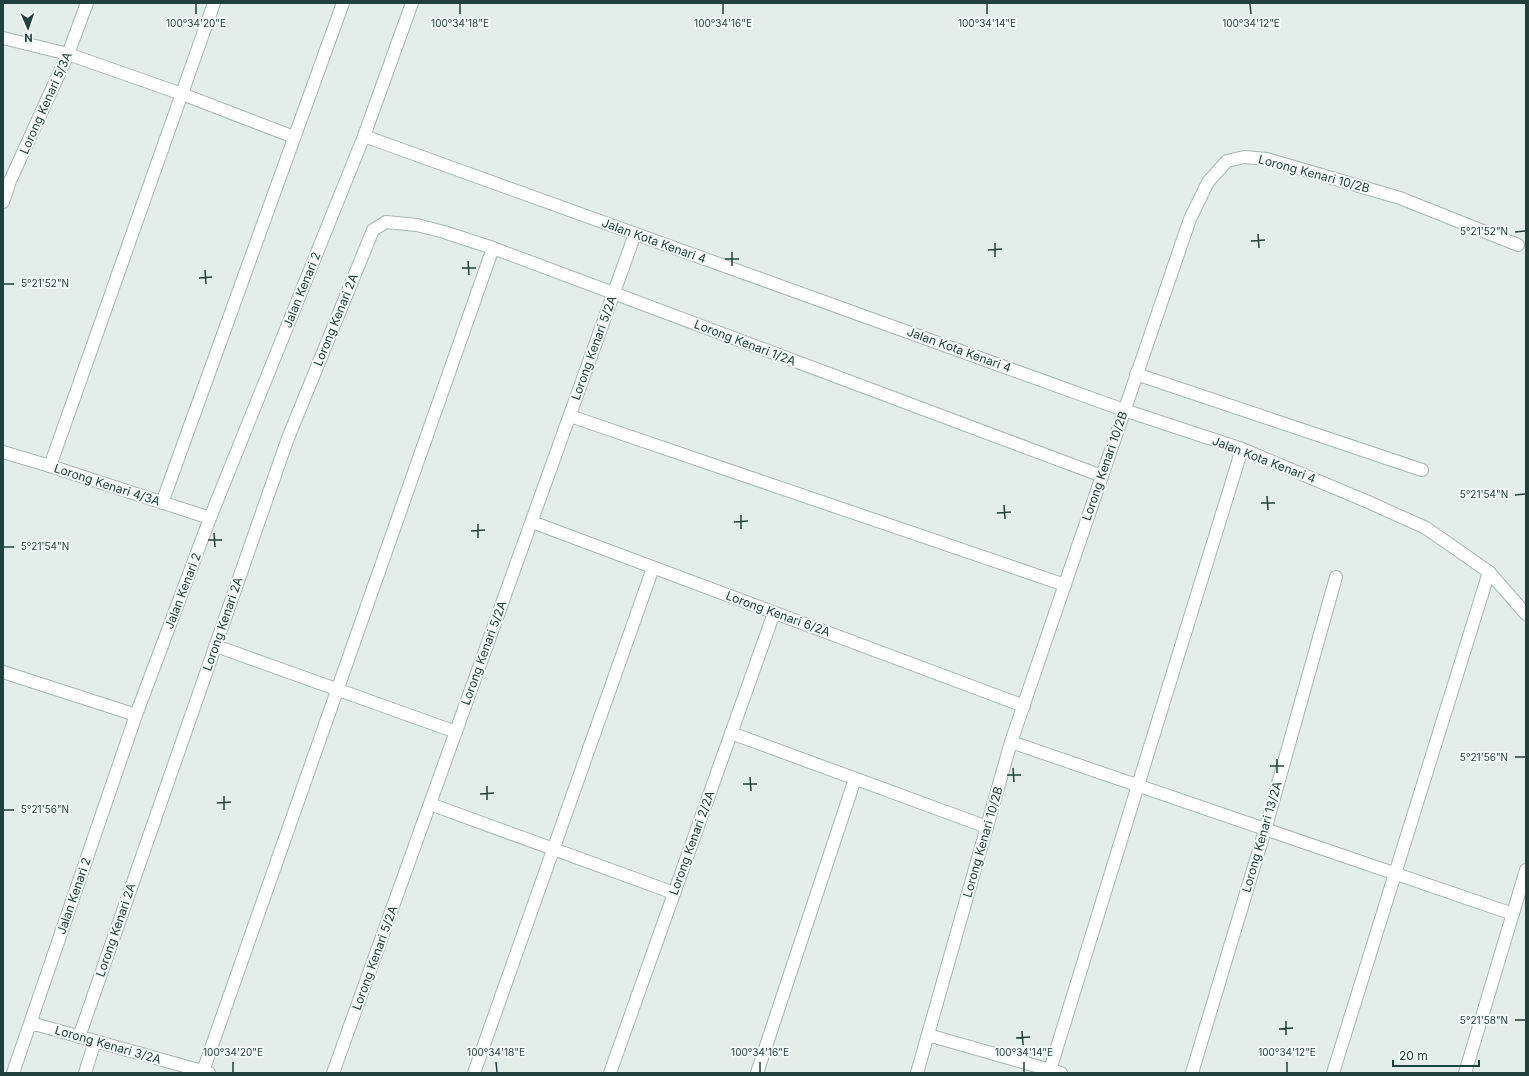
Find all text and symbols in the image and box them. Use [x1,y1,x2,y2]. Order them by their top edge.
north arrow [8,8,48,48]
text: 100°34'20"E [166,17,226,29]
text: 100°34'18"E [431,17,489,29]
text: 100°34'16"E [694,17,752,29]
text: 100°34'14"E [958,17,1016,29]
text: 100°34'12"E [1222,17,1280,29]
text: N [24,31,33,45]
street label: Lorong Kenari 5/3A [16,49,75,156]
street label: Lorong Kenari 10/2B [1257,151,1372,196]
street label: Jalan Kota Kenari 4 [600,215,709,266]
text: 5°21'52"N [1460,225,1508,237]
street label: Jalan Kenari 2 [280,250,324,330]
street label: Lorong Kenari 2A [310,271,361,368]
text: 5°21'52"N [21,277,69,289]
street label: Lorong Kenari 5/2A [568,294,619,402]
street label: Lorong Kenari 1/2A [692,316,798,369]
street label: Jalan Kota Kenari 4 [905,324,1014,375]
street label: Lorong Kenari 10/2B [1079,409,1130,522]
street label: Jalan Kota Kenari 4 [1210,433,1318,486]
street label: Lorong Kenari 4/3A [52,460,162,509]
text: 5°21'54"N [1460,488,1508,500]
text: 5°21'54"N [21,540,69,552]
street label: Jalan Kenari 2 [161,551,204,631]
street label: Lorong Kenari 2A [199,575,246,673]
street label: Lorong Kenari 6/2A [724,588,832,639]
street label: Lorong Kenari 5/2A [458,599,509,707]
text: 5°21'56"N [1460,751,1508,763]
street label: Lorong Kenari 13/2A [1238,780,1285,894]
street label: Lorong Kenari 10/2B [960,785,1006,899]
street label: Lorong Kenari 2/2A [666,789,717,897]
text: 5°21'56"N [21,803,69,815]
street label: Jalan Kenari 2 [53,855,94,936]
street label: Lorong Kenari 2A [92,881,139,979]
street label: Lorong Kenari 5/2A [349,904,400,1012]
text: 5°21'58"N [1460,1014,1508,1026]
street label: Lorong Kenari 3/2A [53,1022,163,1067]
scale bar [1393,1042,1479,1068]
text: 100°34'20"E [203,1046,263,1058]
text: 100°34'18"E [467,1046,525,1058]
text: 100°34'16"E [731,1046,789,1058]
text: 100°34'14"E [995,1046,1053,1058]
text: 100°34'12"E [1258,1046,1316,1058]
text: 20 m [1399,1048,1428,1063]

